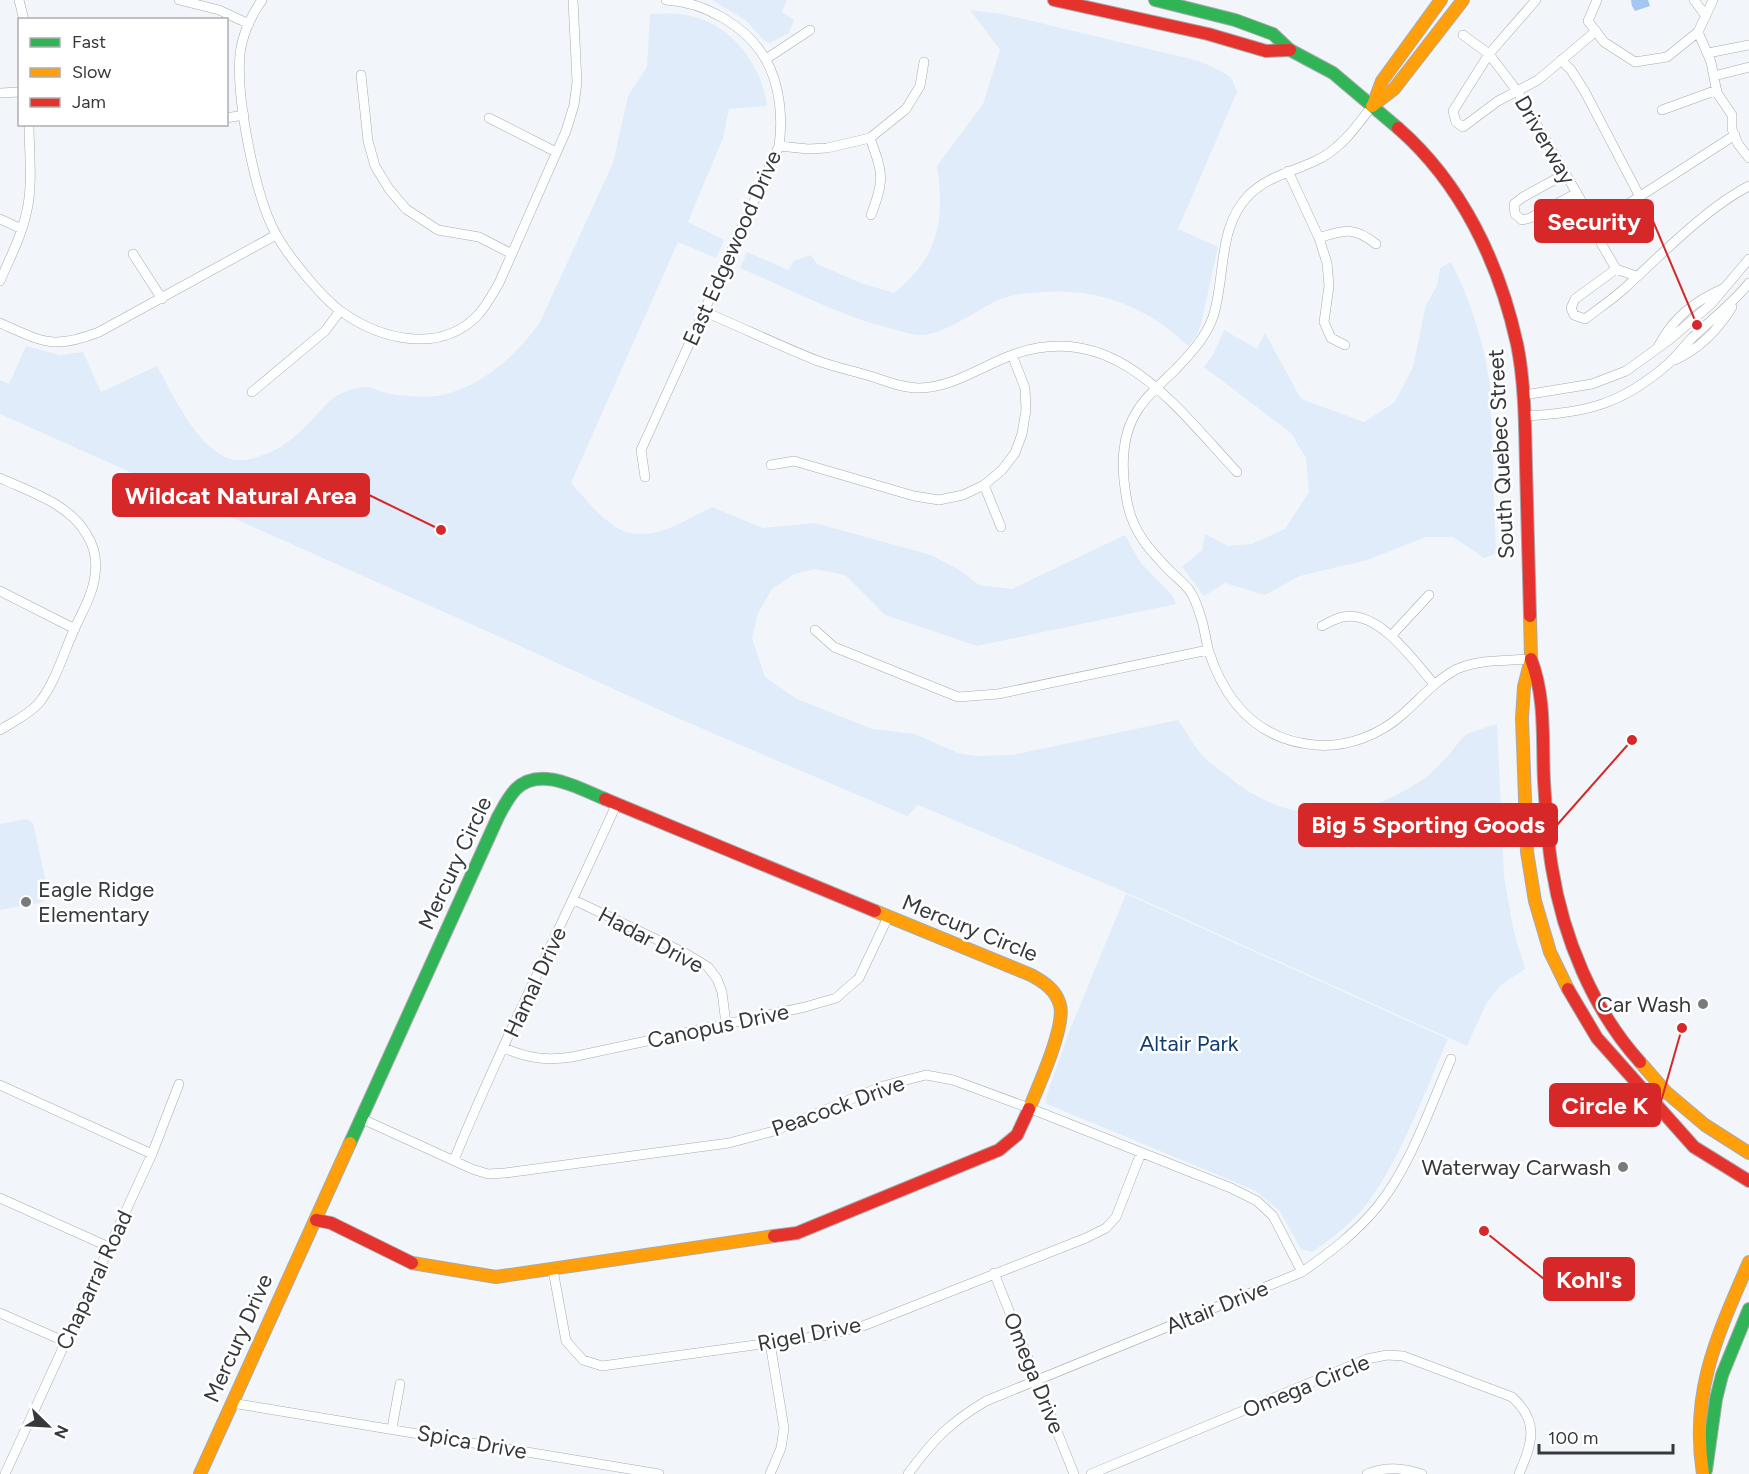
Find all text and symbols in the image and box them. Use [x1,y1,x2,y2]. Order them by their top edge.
legend [18,18,228,126]
text: Fast [72,31,106,53]
text: Slow [72,61,111,83]
text: Jam [72,91,106,113]
street label: Driverway [1509,91,1581,190]
street label: East Edgewood Drive [677,146,787,350]
callout: Security [1535,200,1653,242]
text: Security [1547,207,1641,236]
street label: South Quebec Street [1482,349,1520,559]
callout: Wildcat Natural Area [113,474,369,516]
text: Wildcat Natural Area [125,481,357,510]
street label: Mercury Circle [412,792,498,934]
callout: Big 5 Sporting Goods [1299,804,1557,846]
text: Big 5 Sporting Goods [1311,810,1545,839]
place label: Eagle Ridge Elementary [38,876,154,928]
street label: Mercury Circle [898,889,1042,967]
marker: Eagle Ridge Elementary [19,895,33,909]
street label: Hadar Drive [594,901,708,979]
street label: Hamal Drive [498,922,572,1042]
place label: Car Wash [1597,991,1691,1018]
marker: Car Wash [1696,997,1710,1011]
street label: Canopus Drive [645,998,791,1054]
park label: Altair Park [1139,1030,1239,1057]
street label: Peacock Drive [768,1069,908,1143]
callout: Circle K [1550,1084,1660,1126]
text: Circle K [1562,1091,1648,1120]
place label: Waterway Carwash [1422,1154,1611,1181]
marker: Waterway Carwash [1616,1160,1630,1174]
street label: Chaparral Road [50,1206,138,1354]
callout: Kohl's [1544,1258,1634,1300]
text: Kohl's [1556,1265,1622,1294]
street label: Mercury Drive [198,1270,278,1406]
street label: Altair Drive [1162,1274,1272,1340]
street label: Omega Drive [997,1308,1071,1438]
street label: Rigel Drive [755,1311,863,1357]
street label: Omega Circle [1239,1348,1373,1424]
north arrow [18,1396,78,1456]
scale bar [1539,1417,1672,1455]
street label: Spica Drive [415,1419,529,1465]
text: N [50,1422,72,1441]
text: 100 m [1548,1427,1598,1449]

